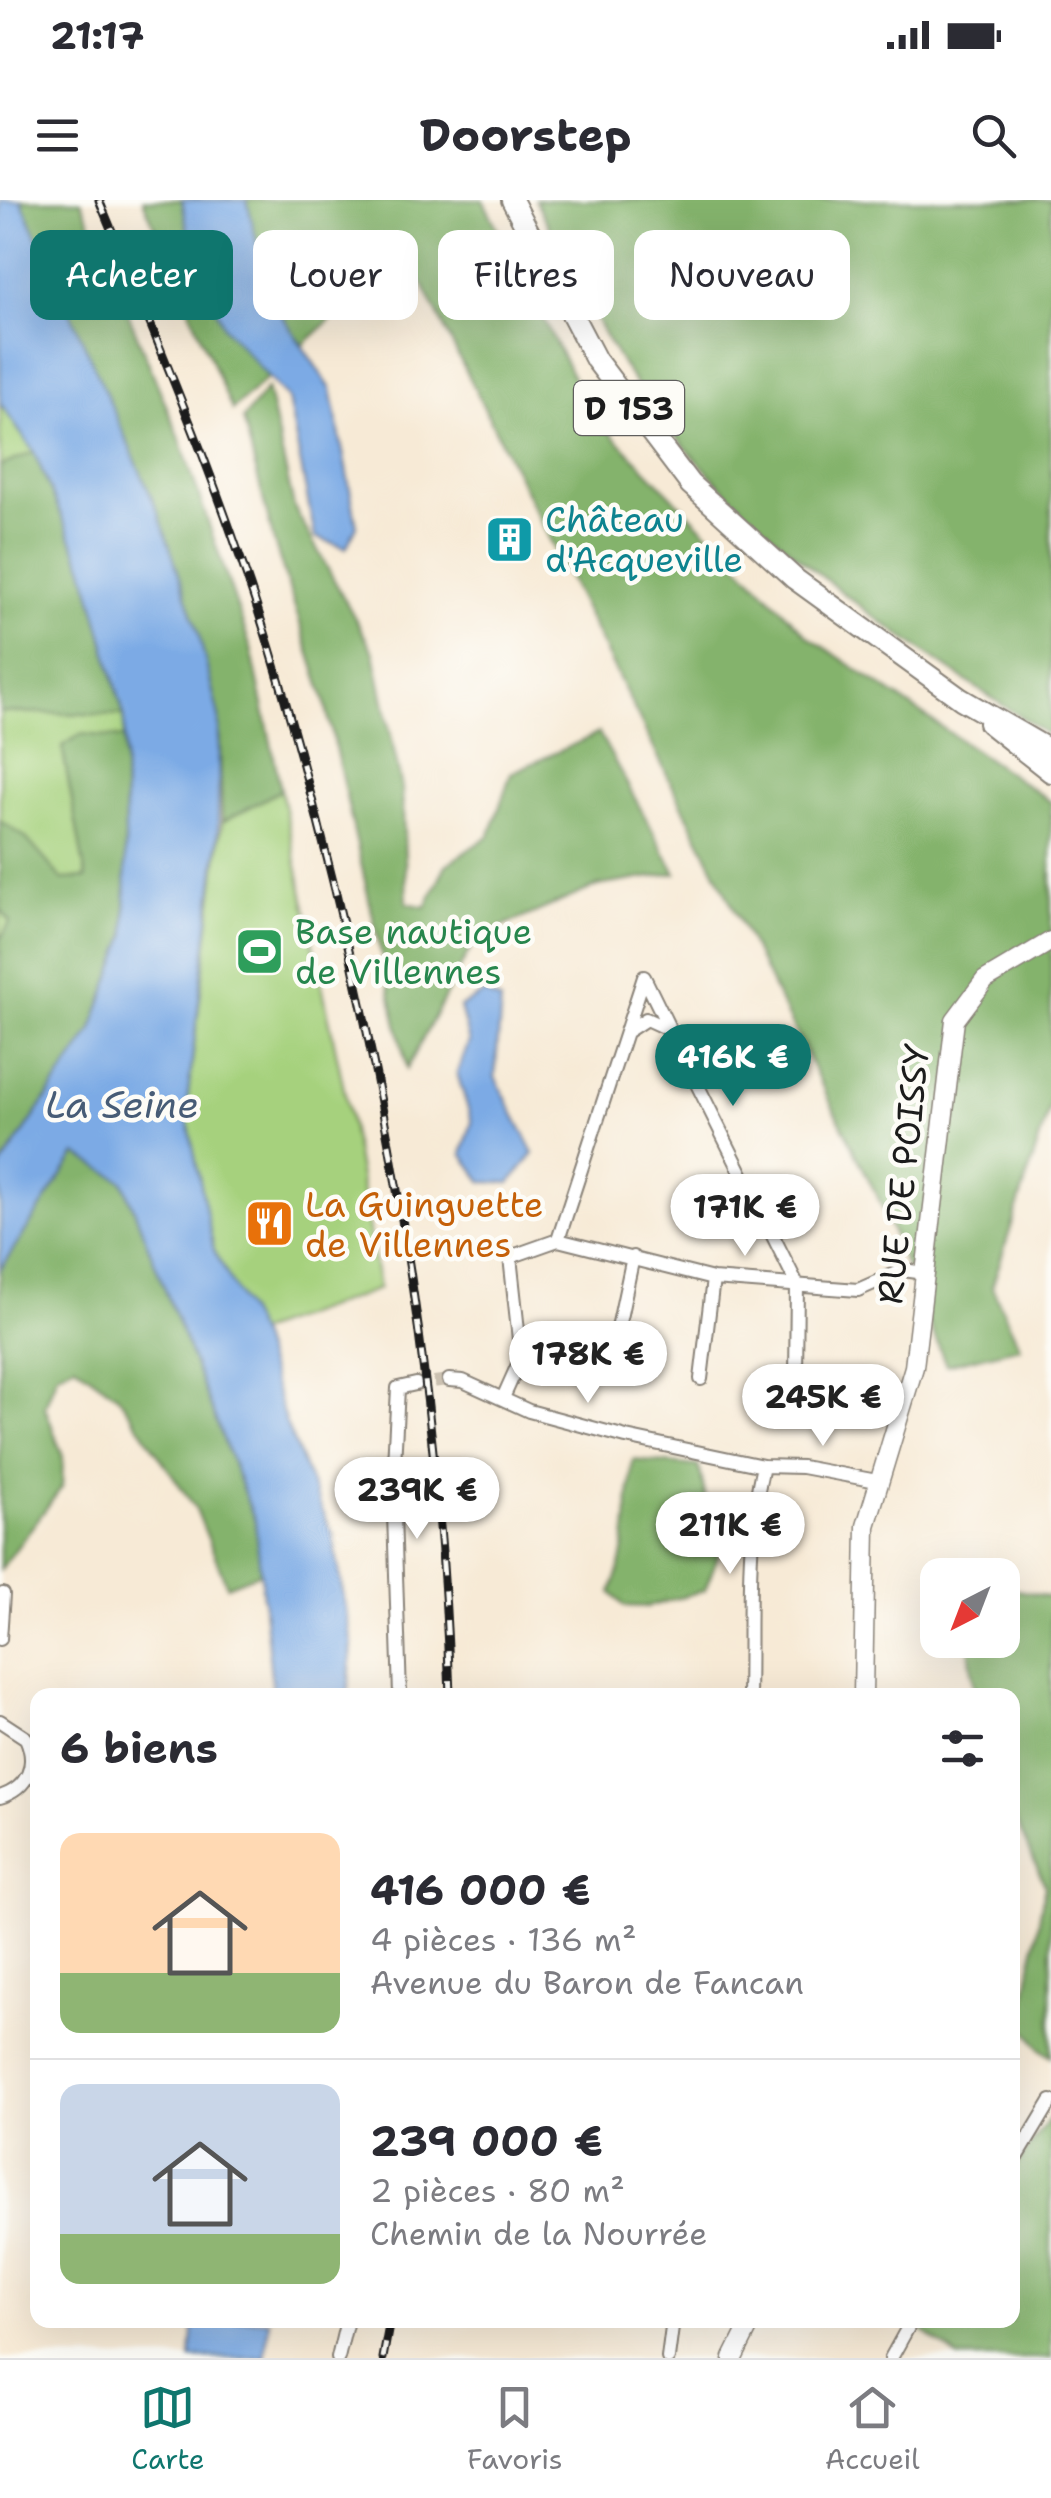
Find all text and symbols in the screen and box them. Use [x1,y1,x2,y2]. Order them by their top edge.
text: 21:17 [50,10,144,61]
text: Doorstep [420,105,631,165]
icon: menu [30,108,85,163]
icon: search [966,108,1021,163]
chip: Acheter [30,230,233,320]
chip: Louer [253,230,418,320]
chip: Filtres [438,230,614,320]
chip: Nouveau [634,230,850,320]
road number: D 153 [574,381,684,435]
place label: Château d'Acqueville [545,496,743,583]
building icon: Château d'Acqueville [484,513,536,565]
place label: Base nautique de Villennes [295,908,532,995]
sports icon: Base nautique de Villennes [234,925,286,977]
pin: 416K € [652,1024,814,1109]
text: 416K € [677,1035,789,1078]
street label: RUE DE POISSY [866,1042,940,1306]
water label: La Seine [45,1079,199,1130]
pin: 171K € [664,1174,826,1259]
place label: La Guinguette de Villennes [305,1181,544,1268]
text: 171K € [692,1185,798,1228]
restaurant icon: La Guinguette de Villennes [244,1198,296,1250]
pin: 178K € [507,1321,669,1406]
text: 178K € [531,1332,645,1375]
pin: 245K € [742,1364,904,1449]
text: 245K € [764,1375,882,1418]
pin: 239K € [336,1457,498,1542]
text: 239K € [356,1468,478,1511]
pin: 211K € [649,1492,811,1577]
text: 211K € [678,1503,782,1546]
north arrow [920,1558,1020,1658]
map controls [920,1558,1020,1658]
text: 6 biens [60,1720,218,1776]
icon: filters [935,1721,990,1776]
text: 416 000 € [370,1862,591,1918]
icon: home [140,1873,260,1993]
text: 4 pièces · 136 m² [370,1918,636,1961]
text: Avenue du Baron de Fancan [370,1961,804,2004]
text: 239 000 € [370,2113,603,2169]
icon: home [140,2124,260,2244]
text: 2 pièces · 80 m² [370,2169,625,2212]
text: Chemin de la Nourrée [370,2212,707,2255]
tab: Carte [131,2380,205,2478]
tab: Favoris [467,2380,563,2478]
tab: Accueil [825,2380,920,2478]

